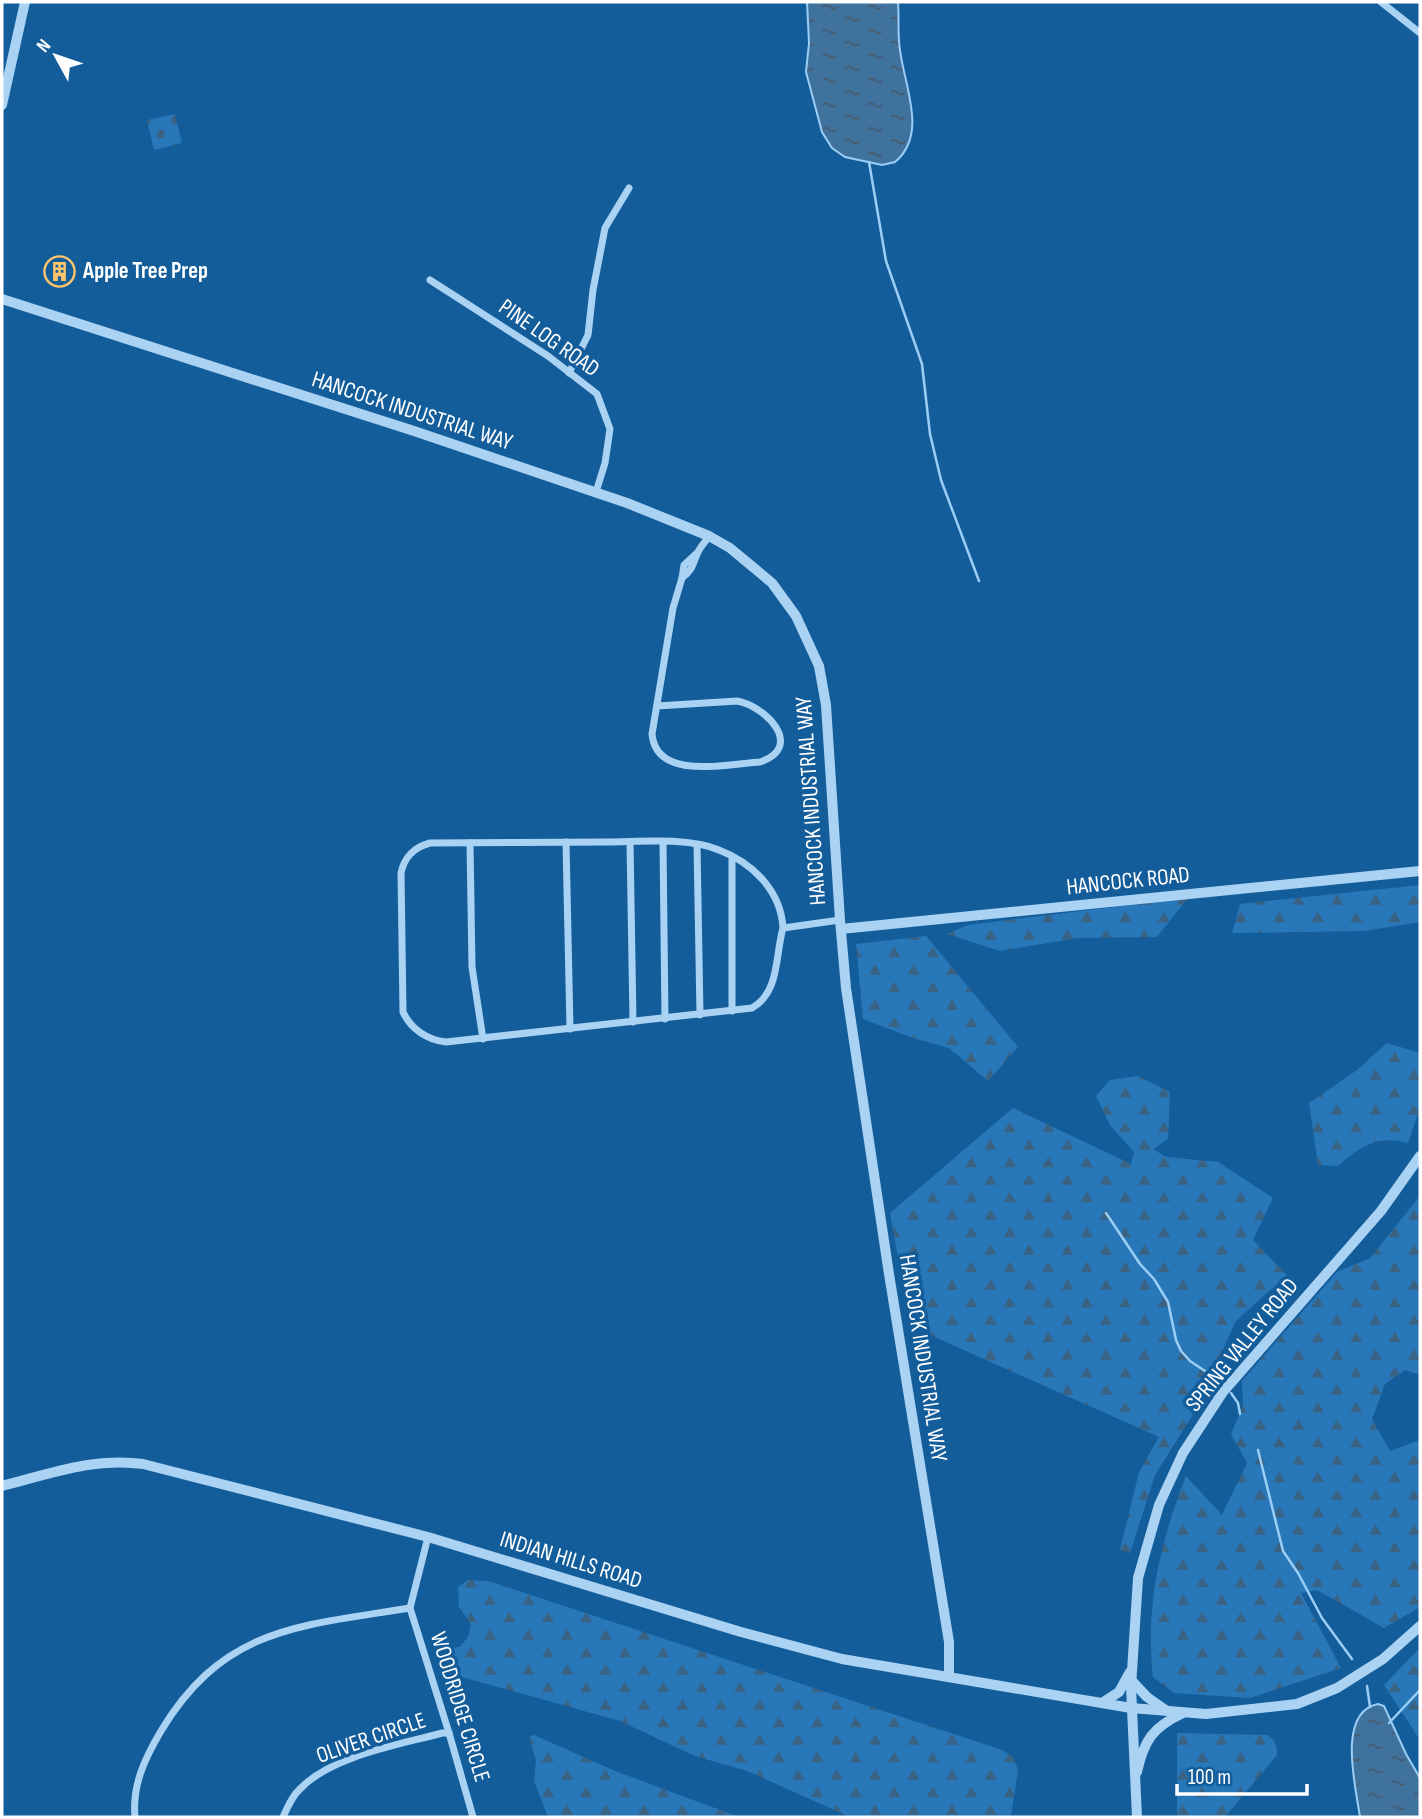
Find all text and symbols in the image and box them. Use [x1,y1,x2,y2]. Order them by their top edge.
north arrow [21,21,91,91]
text: N [32,35,56,57]
building icon: Apple Tree Prep [43,254,77,288]
place label: Apple Tree Prep [82,257,208,285]
street label: PINE LOG ROAD [493,293,605,383]
street label: HANCOCK INDUSTRIAL WAY [308,365,516,457]
street label: HANCOCK INDUSTRIAL WAY [790,695,832,906]
street label: HANCOCK ROAD [1065,861,1191,901]
street label: HANCOCK INDUSTRIAL WAY [893,1253,953,1464]
street label: SPRING VALLEY ROAD [1180,1273,1304,1417]
street label: INDIAN HILLS ROAD [497,1525,645,1595]
street label: WOODRIDGE CIRCLE [424,1629,496,1785]
street label: OLIVER CIRCLE [313,1706,429,1770]
scale bar [1177,1752,1306,1796]
text: 100 m [1188,1765,1231,1790]

